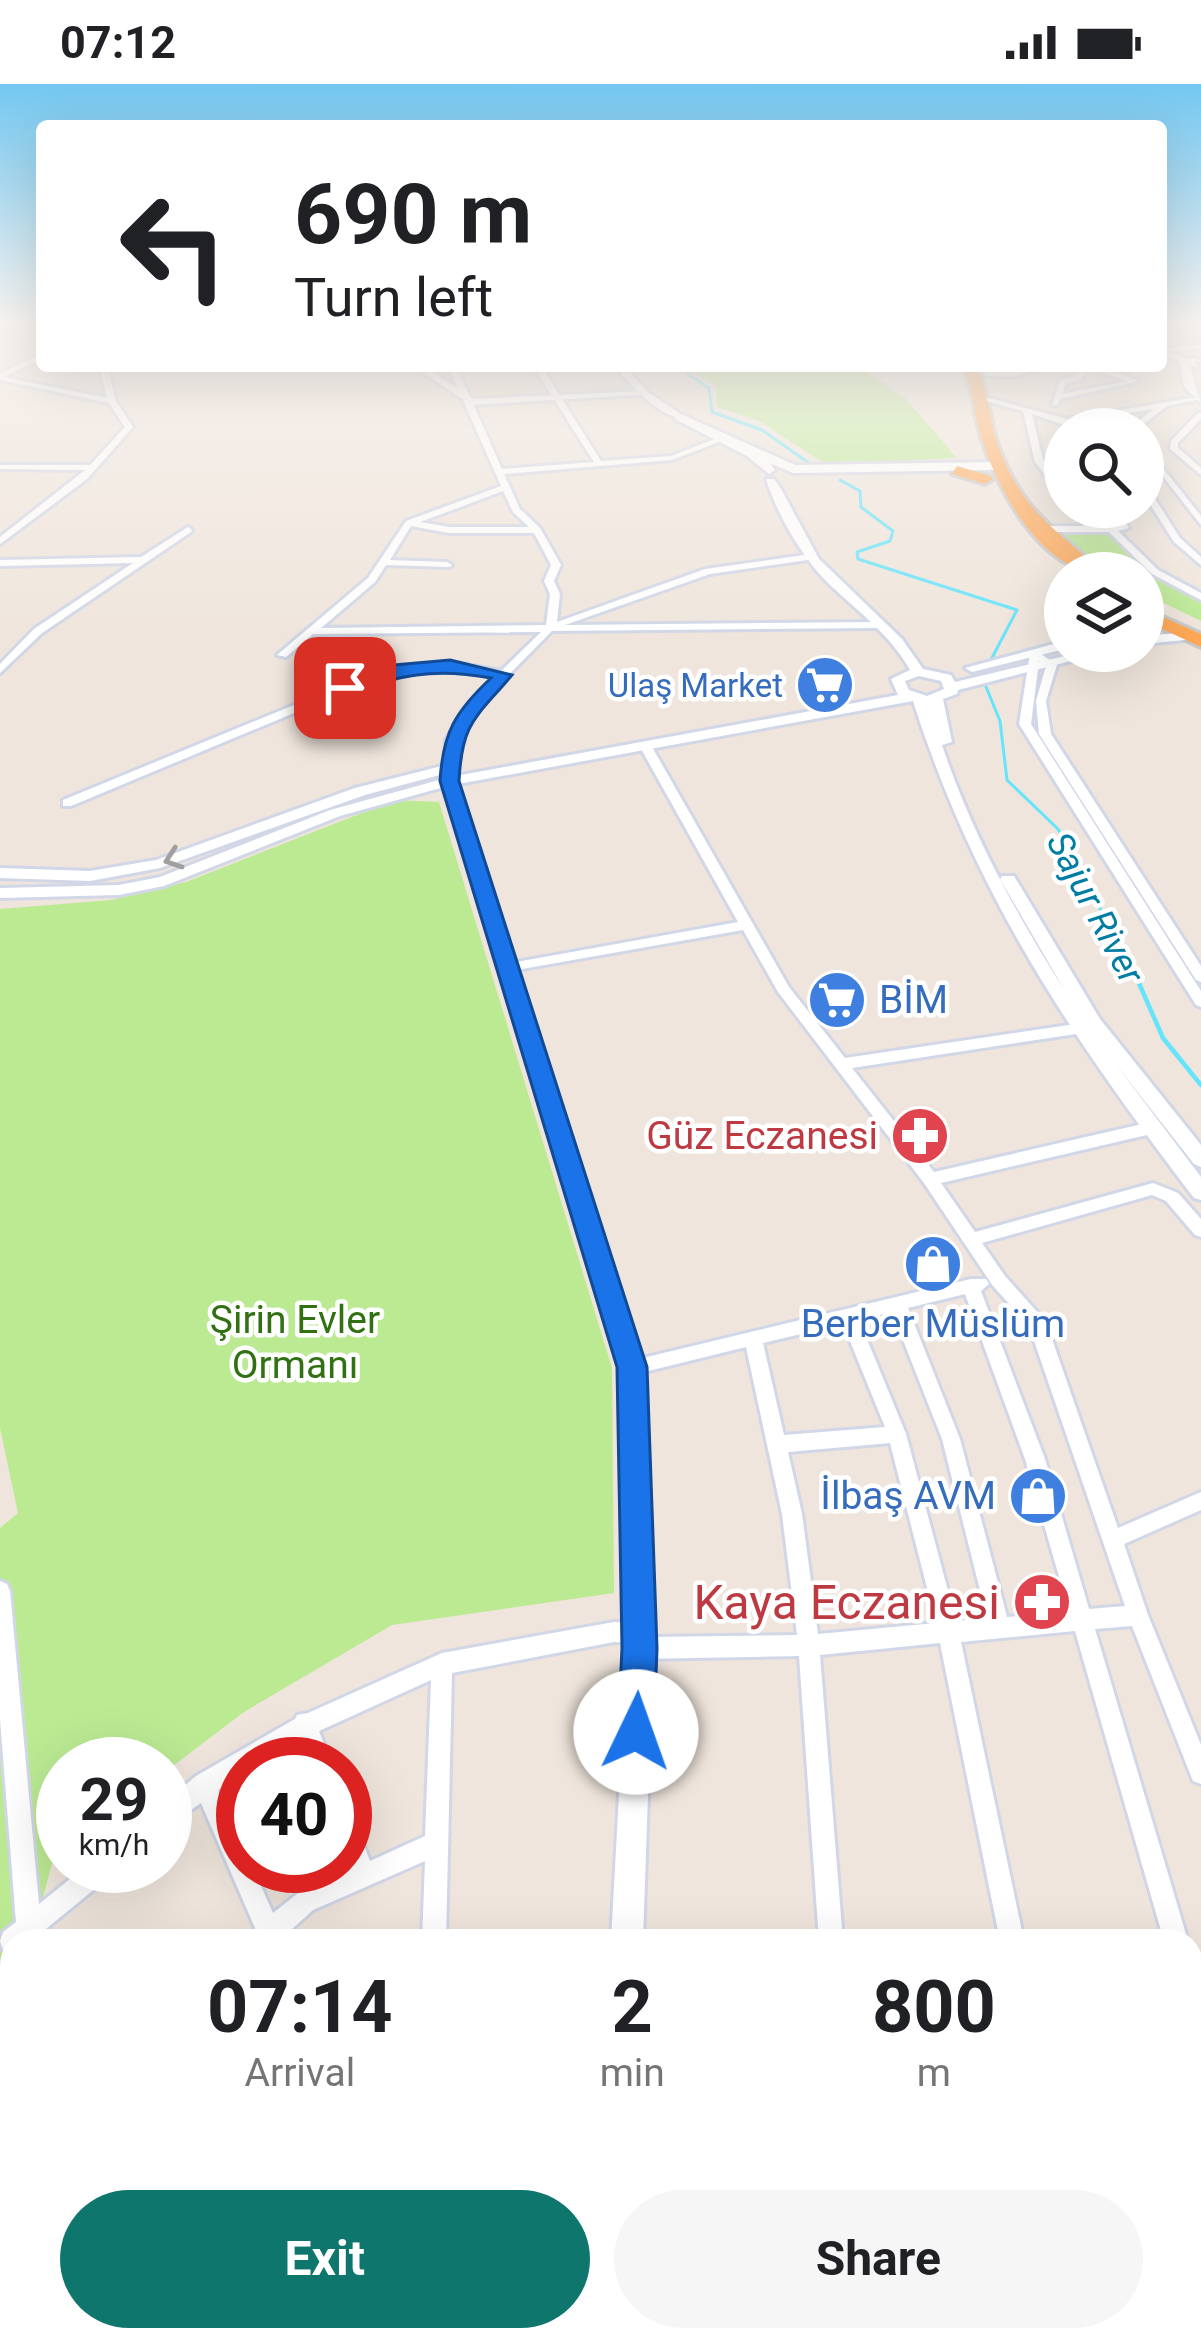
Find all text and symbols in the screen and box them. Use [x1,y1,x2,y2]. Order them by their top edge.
text: 07:12 [60,16,176,69]
text: 690 m [294,165,532,264]
icon: left [96,168,252,324]
text: Turn left [294,266,493,329]
map controls [1044,408,1164,672]
button: search [1044,408,1164,528]
button: layers [1044,552,1164,672]
pin [294,637,396,739]
supermarket icon: Ulaş Market [794,654,856,716]
icon: arrive [312,655,378,721]
place label: Ulaş Market [608,666,783,705]
water label: Sajur River [1038,825,1153,992]
one-way arrow [163,844,184,869]
supermarket icon: BİM [806,969,868,1031]
place label: BİM [879,977,948,1023]
pharmacy icon: Güz Eczanesi [889,1105,951,1167]
place label: Güz Eczanesi [646,1113,878,1159]
shop icon: Berber Müslüm [902,1233,964,1295]
park label: Şirin Evler Ormanı [210,1297,380,1388]
place label: Berber Müslüm [801,1301,1065,1347]
shop icon: İlbaş AVM [1007,1465,1069,1527]
place label: İlbaş AVM [820,1473,996,1519]
pharmacy icon: Kaya Eczanesi [1011,1571,1073,1633]
place label: Kaya Eczanesi [693,1574,1000,1631]
position arrow [573,1669,699,1795]
speed limit sign: 40 [216,1737,372,1893]
text: 29 [80,1764,148,1835]
text: km/h [79,1827,149,1862]
text: 07:14 [207,1965,393,2050]
text: 2 [612,1965,653,2050]
text: 800 [872,1965,996,2050]
text: Arrival [244,2050,355,2096]
text: min [600,2050,665,2096]
text: m [917,2050,951,2096]
button: Exit [60,2190,590,2328]
button: Share [614,2190,1143,2328]

